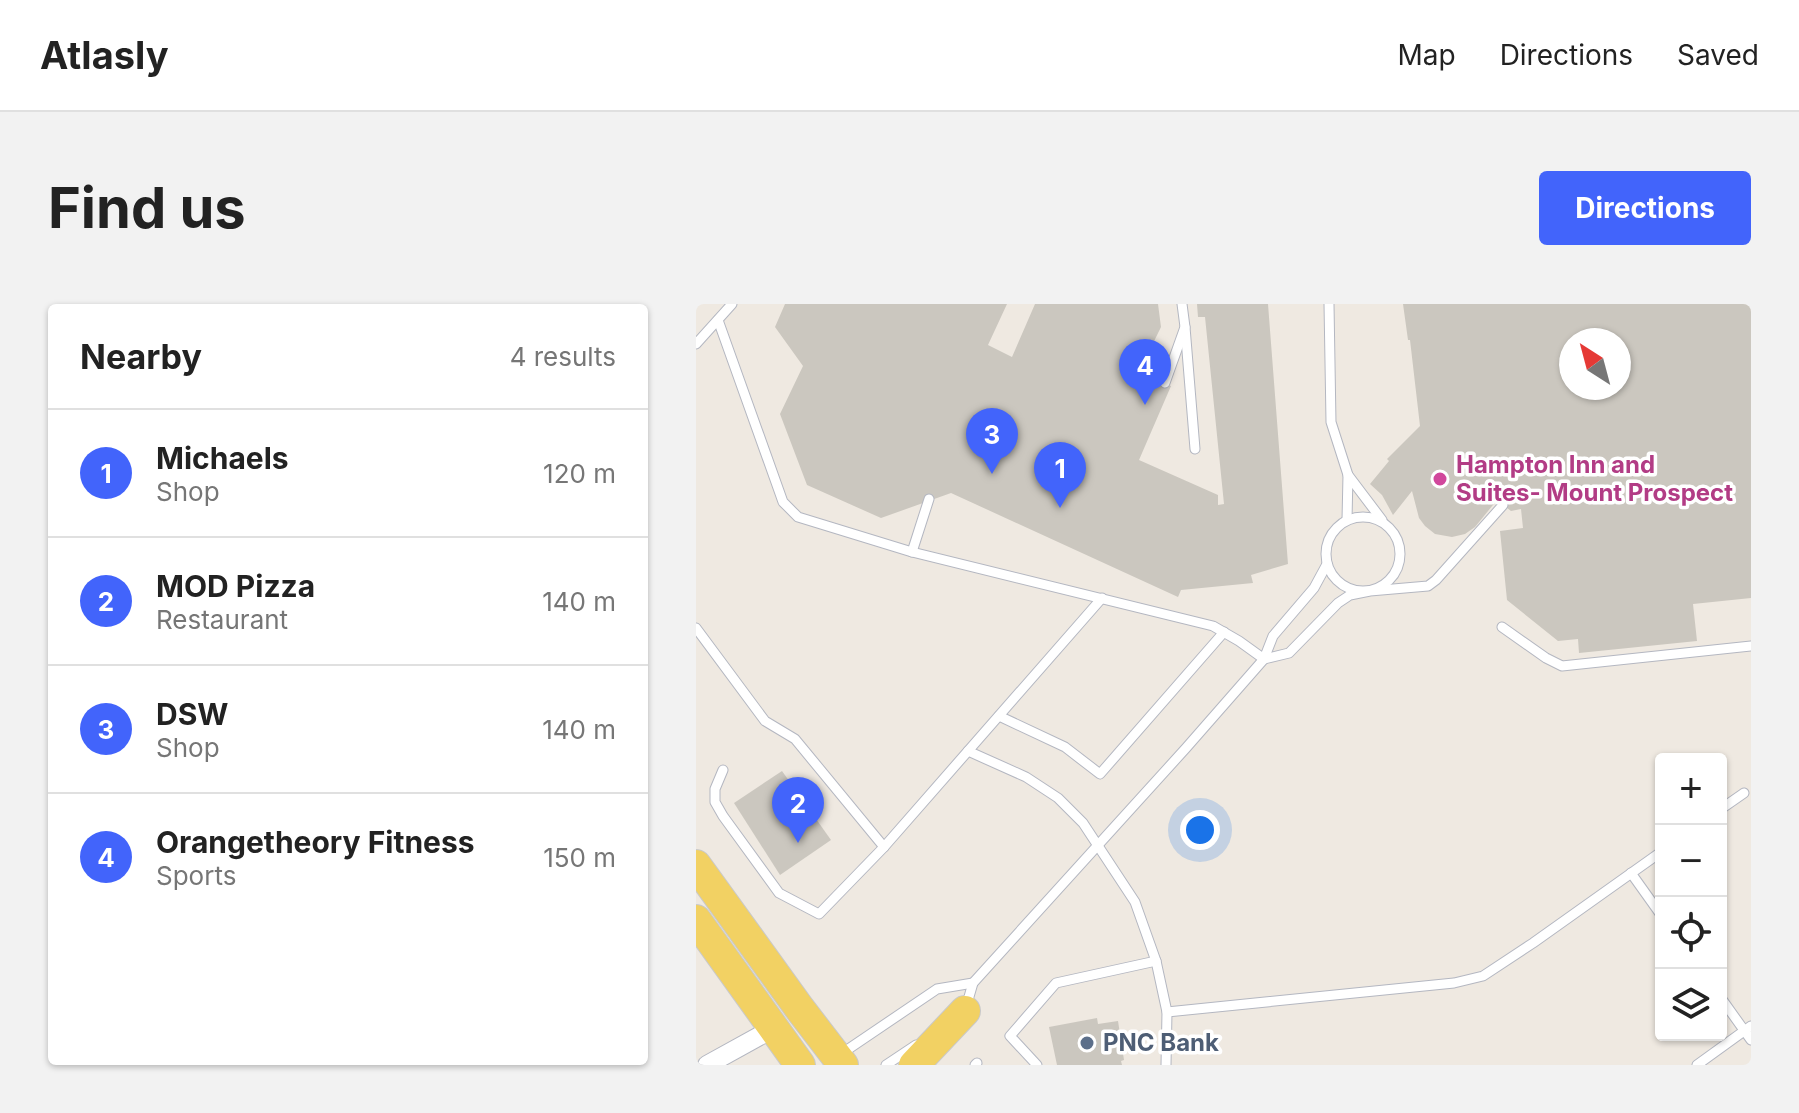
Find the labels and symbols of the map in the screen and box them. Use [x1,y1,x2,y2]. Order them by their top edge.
north arrow [1559,328,1631,400]
pin: 4 [1119,339,1171,405]
pin: 3 [966,408,1018,474]
pin: 1 [1034,442,1086,508]
place label: Hampton Inn and Suites- Mount Prospect [1456,450,1733,507]
marker: Hampton Inn and Suites- Mount Prospect [1431,470,1449,488]
pin: 2 [772,777,824,843]
your location [1180,810,1220,850]
place label: PNC Bank [1103,1028,1219,1057]
marker: PNC Bank [1078,1034,1096,1052]

